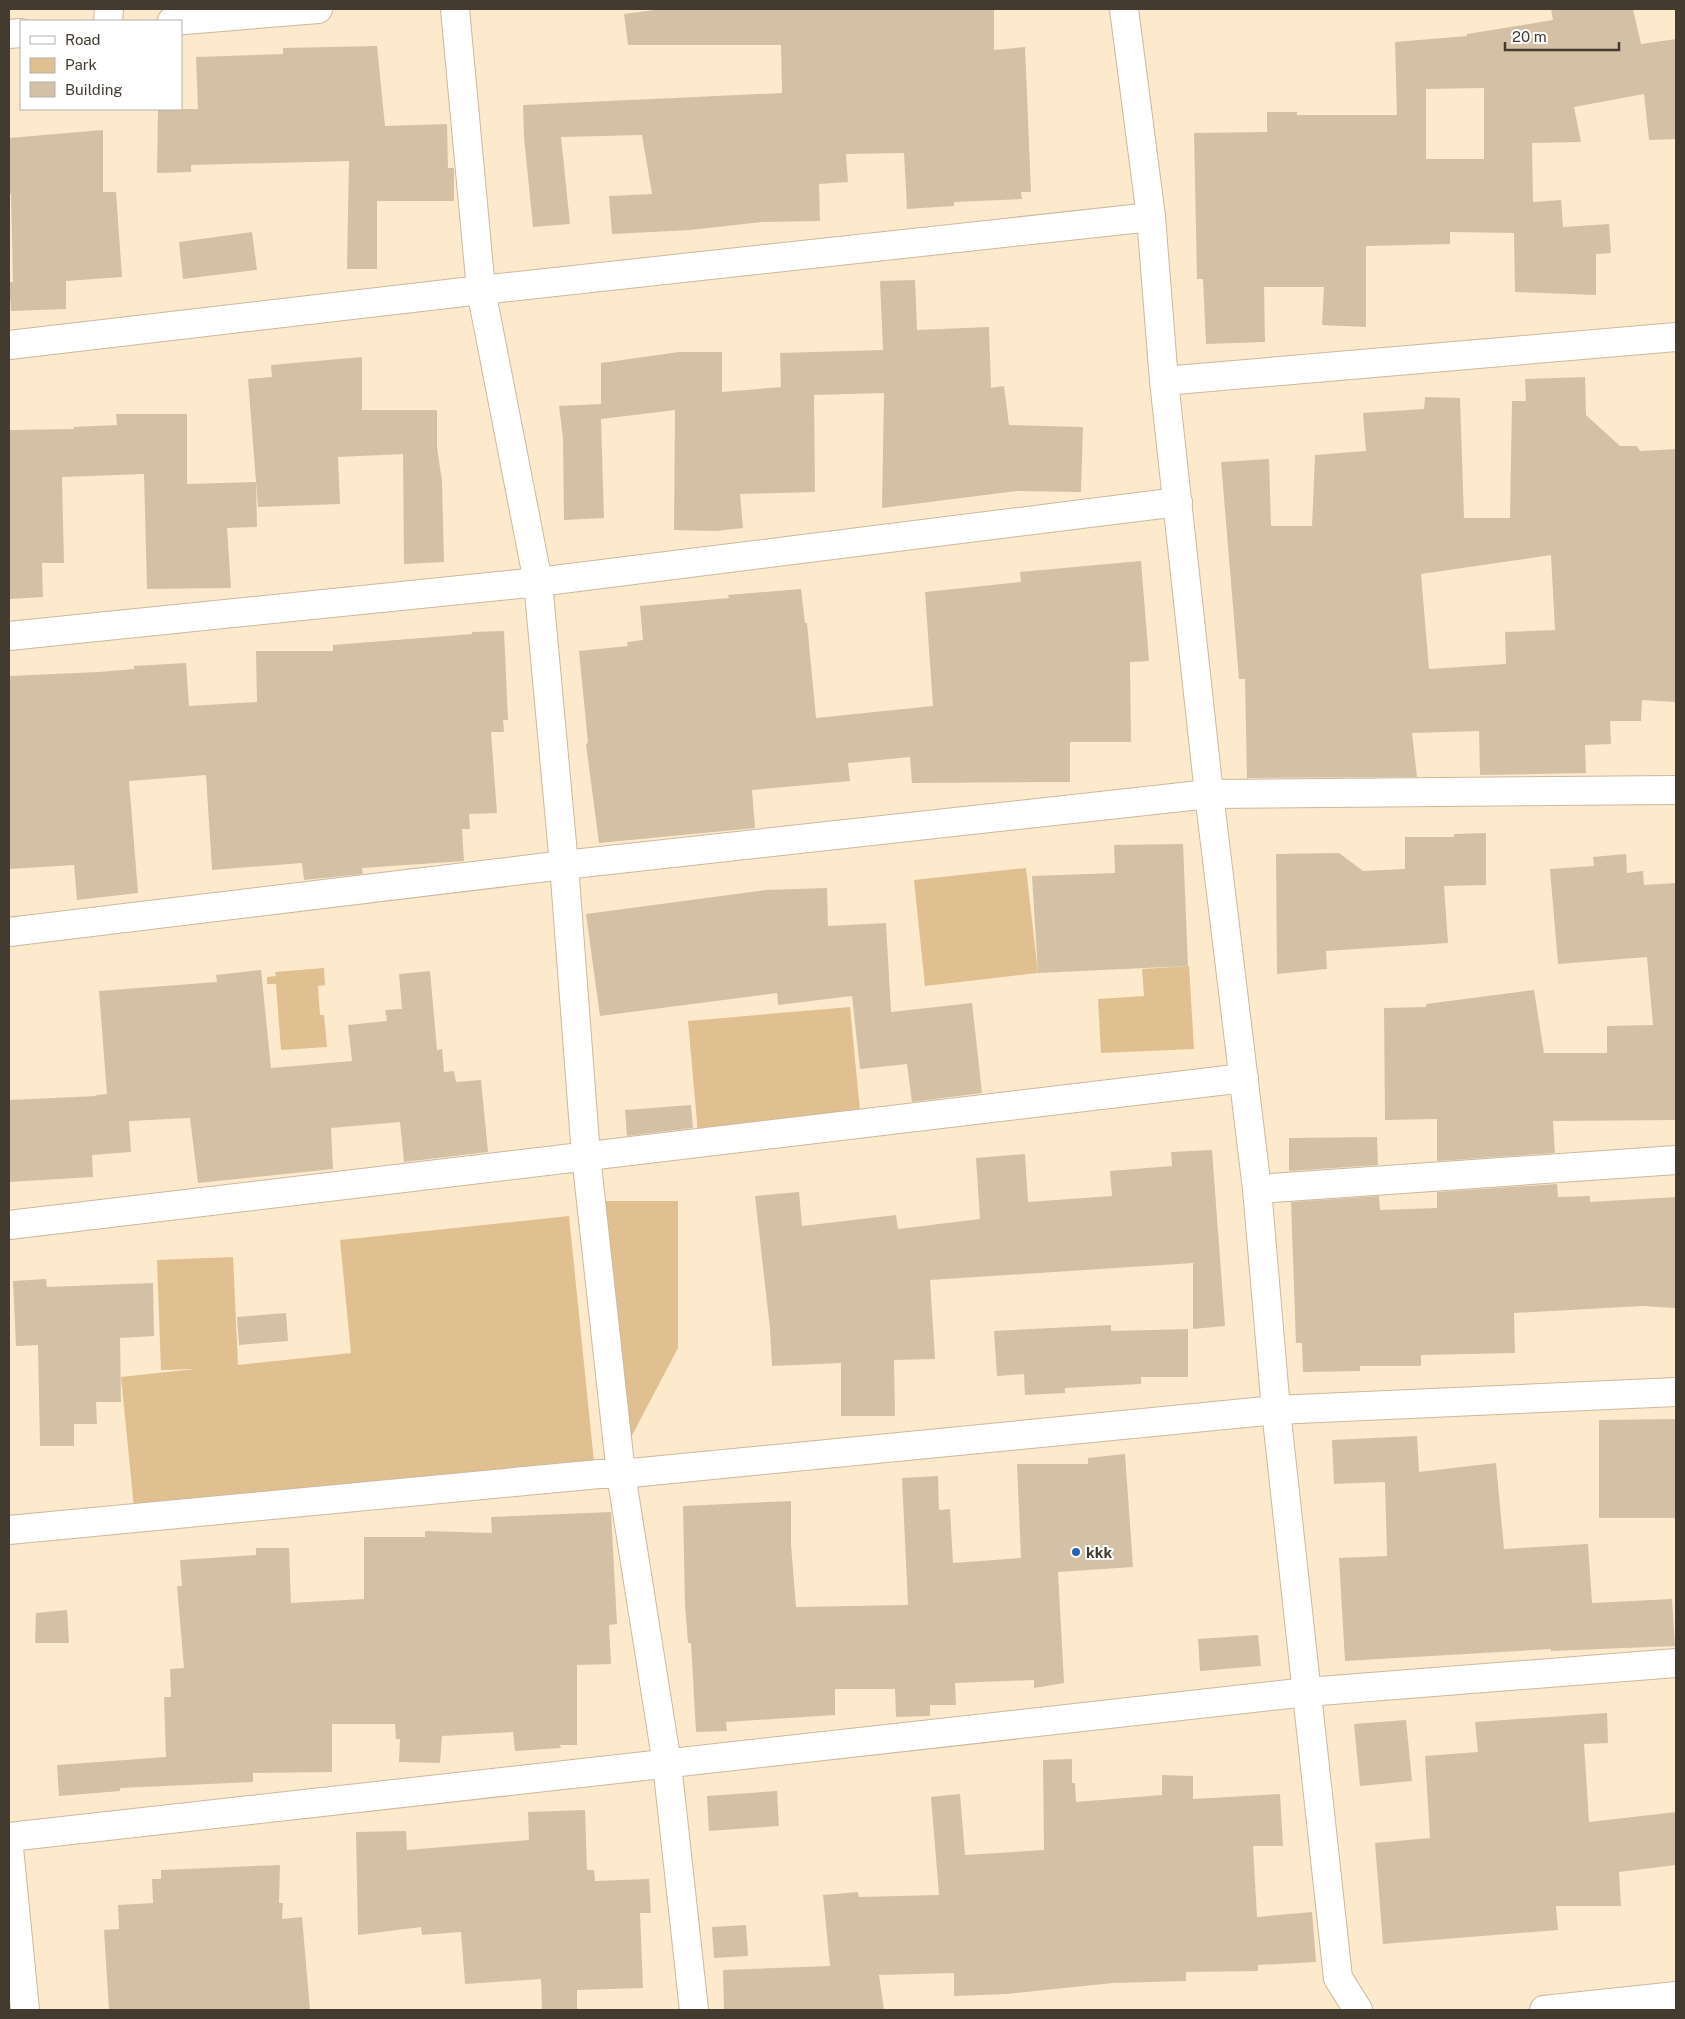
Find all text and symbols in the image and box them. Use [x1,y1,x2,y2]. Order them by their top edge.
legend [20,20,182,110]
scale bar [1505,20,1619,52]
text: 20 m [1512,28,1547,45]
text: Road [65,31,101,48]
text: Park [65,56,97,73]
text: Building [65,81,123,98]
place label: kkk [1086,1544,1112,1561]
marker: kkk [1070,1546,1082,1558]

